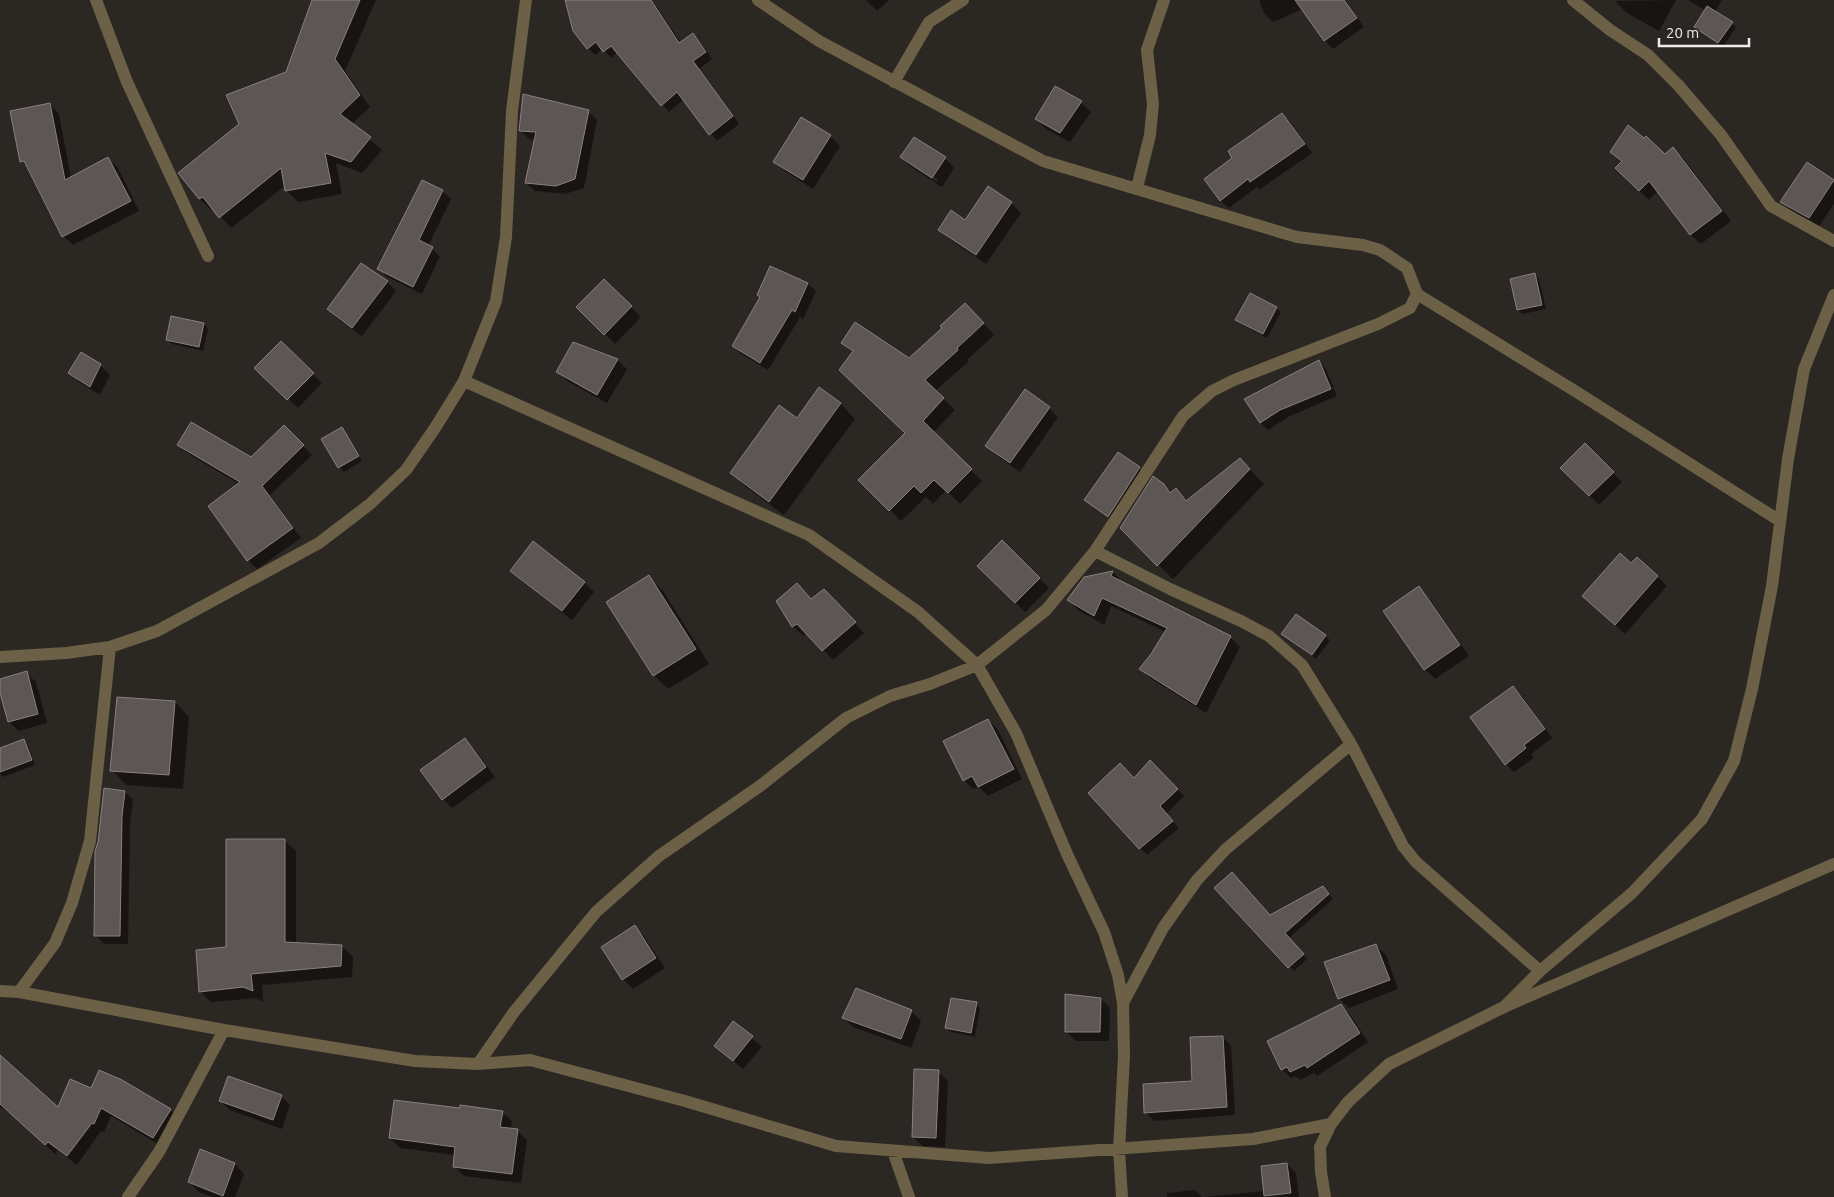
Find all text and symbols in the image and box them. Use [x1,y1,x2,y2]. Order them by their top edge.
scale bar [1659,15,1749,47]
text: 20 m [1666,24,1699,41]

